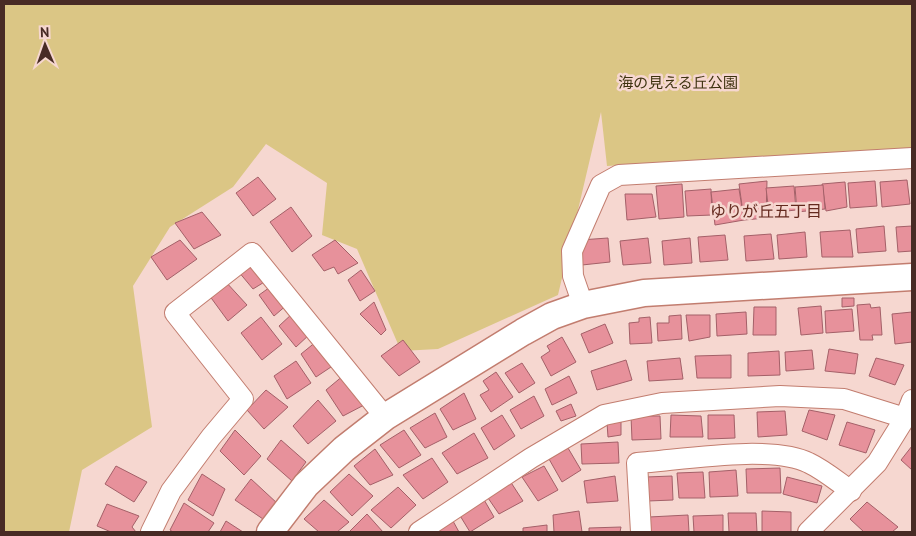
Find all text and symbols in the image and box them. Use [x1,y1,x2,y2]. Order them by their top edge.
north arrow [20,20,70,70]
text: N [40,23,49,41]
park label: 海の見える丘公園 [618,73,738,92]
district label: ゆりが丘五丁目 [710,201,822,221]

